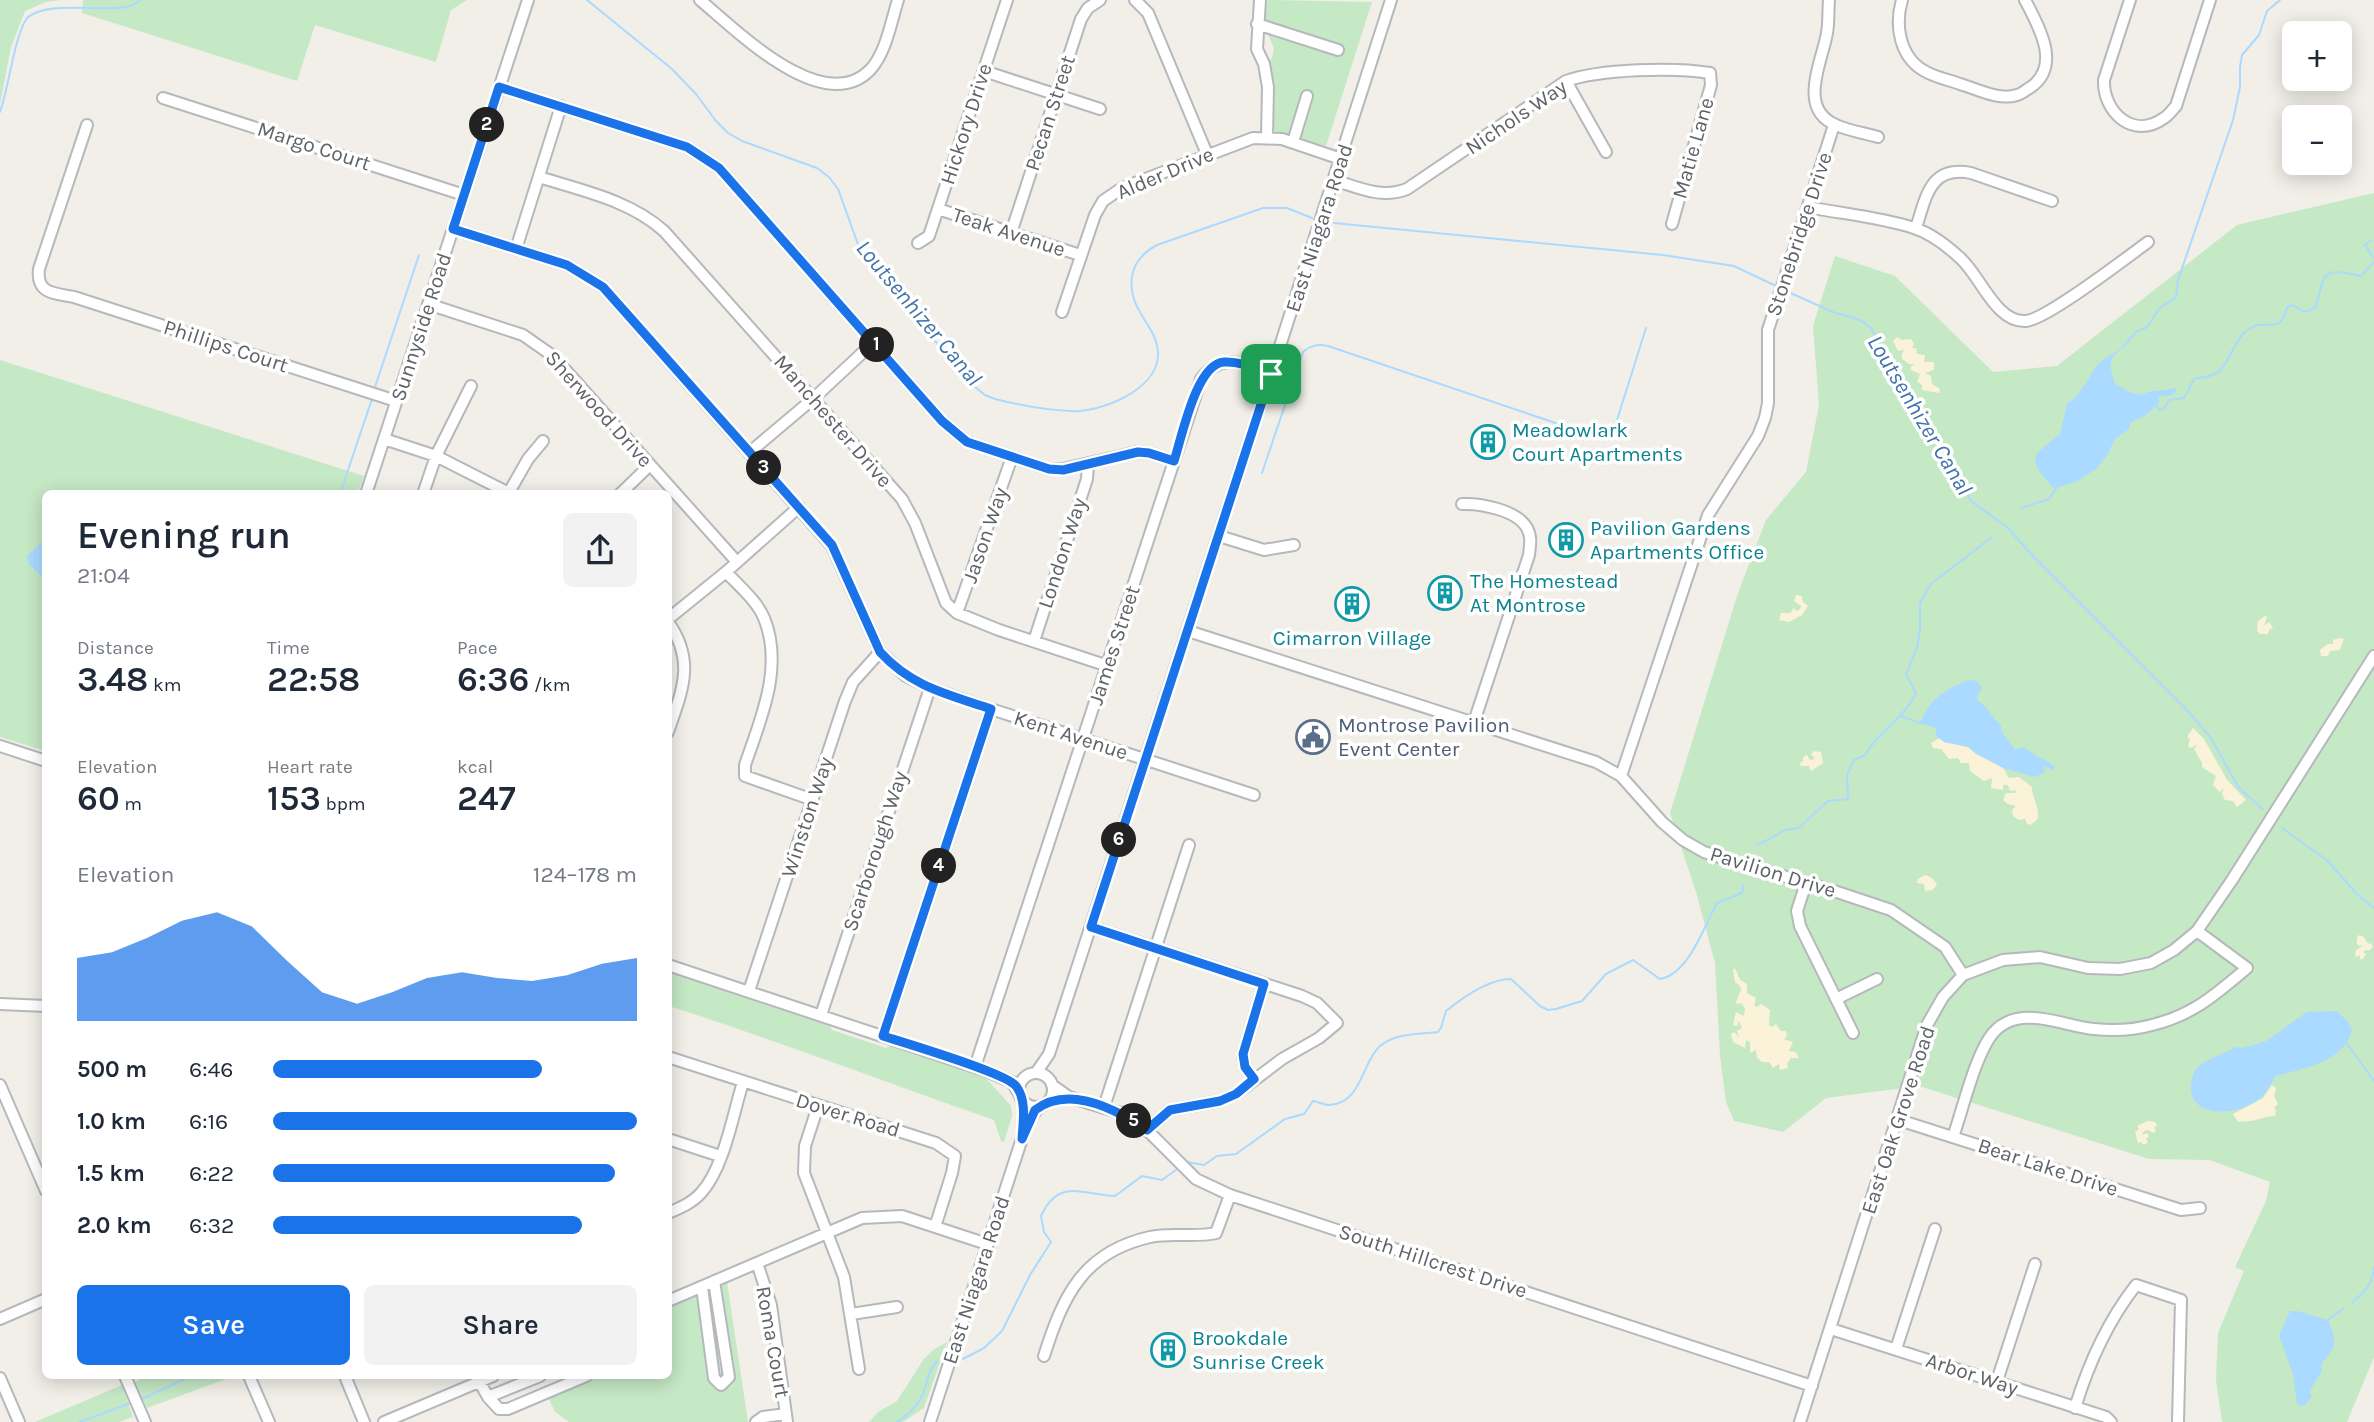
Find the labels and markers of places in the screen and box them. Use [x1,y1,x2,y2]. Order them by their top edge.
pin: 2 [470,108,504,142]
pin: 1 [860,328,894,362]
pin [1241,344,1301,404]
place label: Meadowlark Court Apartments [1512,418,1683,466]
building icon: Meadowlark Court Apartments [1469,423,1507,461]
pin: 3 [746,450,782,486]
place label: Pavilion Gardens Apartments Office [1590,516,1764,564]
building icon: Pavilion Gardens Apartments Office [1547,521,1585,559]
place label: The Homestead At Montrose [1470,569,1619,617]
building icon: The Homestead At Montrose [1426,574,1464,612]
building icon: Cimarron Village [1333,585,1371,623]
place label: Cimarron Village [1273,626,1431,650]
place label: Montrose Pavilion Event Center [1338,713,1510,761]
public building icon: Montrose Pavilion Event Center [1294,718,1332,756]
pin: 6 [1102,822,1136,858]
pin: 4 [922,848,956,884]
pin: 5 [1116,1104,1152,1138]
place label: Brookdale Sunrise Creek [1192,1326,1325,1374]
building icon: Brookdale Sunrise Creek [1149,1331,1187,1369]

